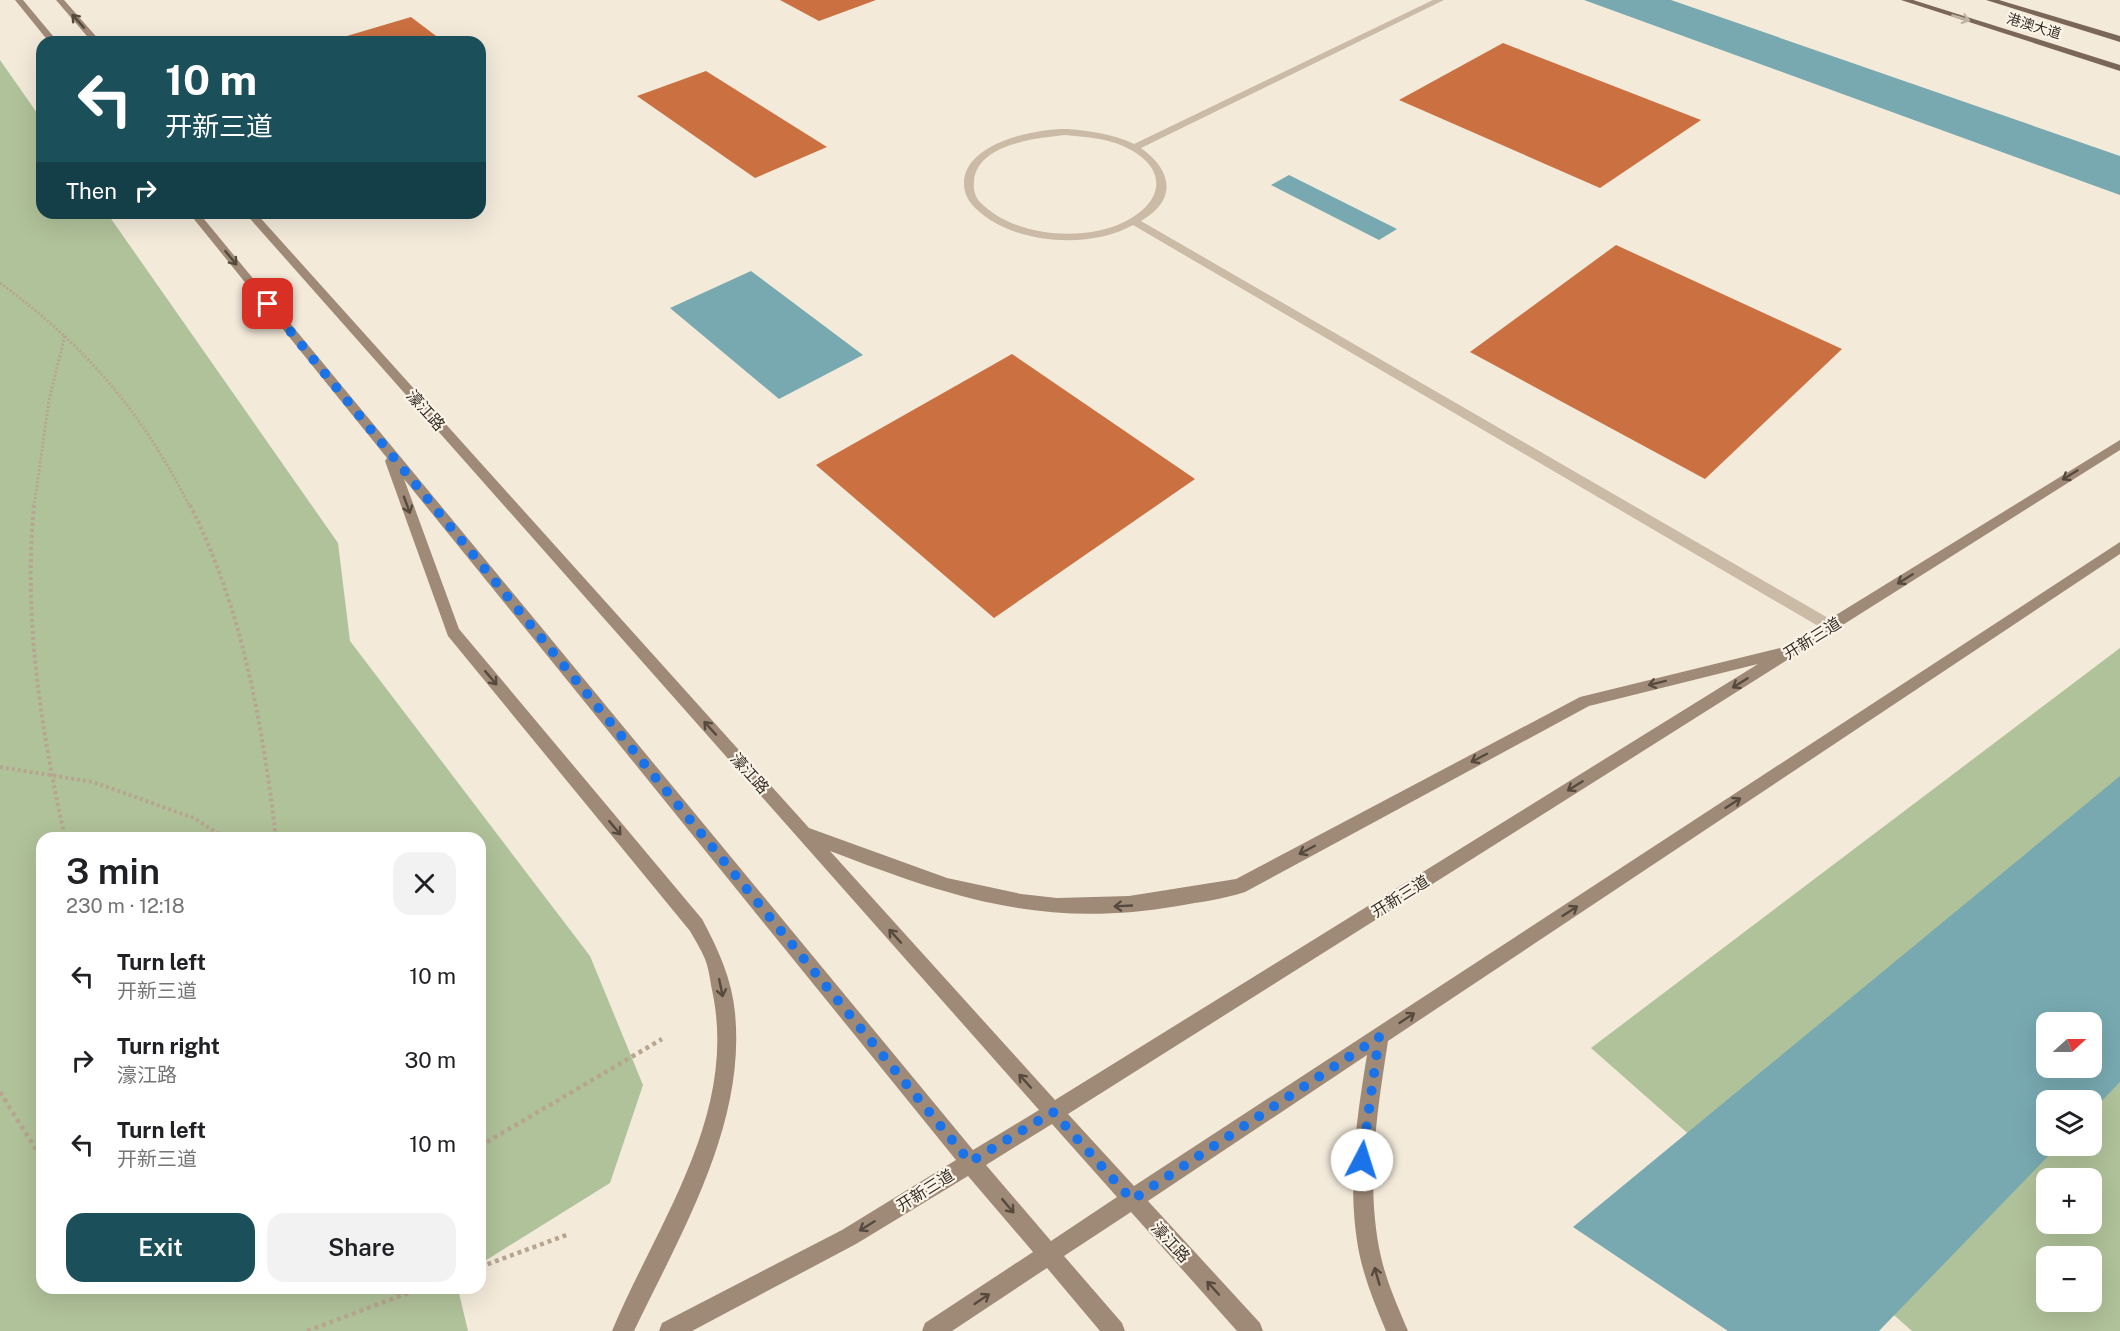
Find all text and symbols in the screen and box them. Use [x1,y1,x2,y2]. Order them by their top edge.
street label: 港澳大道 [2005,10,2063,42]
one-way arrow [1951,13,1970,24]
one-way arrow [71,14,85,29]
text: 10 m [165,55,257,104]
icon: left [66,60,144,138]
text: 开新三道 [165,110,273,142]
icon: right [129,174,162,207]
text: Then [66,178,117,204]
one-way arrow [224,250,237,266]
pin [242,278,293,329]
icon: arrive [251,287,284,320]
street label: 濠江路 [403,386,449,435]
one-way arrow [2062,469,2079,482]
one-way arrow [402,495,413,513]
one-way arrow [1897,573,1914,585]
street label: 开新三道 [1780,613,1844,663]
one-way arrow [484,670,497,686]
one-way arrow [1732,677,1749,689]
one-way arrow [1648,678,1667,690]
one-way arrow [703,720,717,735]
street label: 濠江路 [727,749,773,798]
one-way arrow [1471,752,1488,764]
one-way arrow [1567,781,1584,793]
one-way arrow [1724,797,1741,809]
one-way arrow [609,820,622,836]
one-way arrow [1299,844,1316,856]
text: 3 min [66,850,160,892]
button: close [393,852,456,915]
street label: 开新三道 [1368,871,1432,921]
text: 230 m · 12:18 [66,894,185,918]
one-way arrow [1113,901,1133,912]
one-way arrow [1561,904,1578,916]
one-way arrow [888,929,902,944]
text: Turn left [117,949,206,975]
icon: left [66,960,99,993]
text: 10 m [409,963,456,989]
one-way arrow [716,978,727,998]
text: 开新三道 [117,979,197,1003]
one-way arrow [1399,1012,1415,1024]
north arrow [2036,1012,2102,1078]
map controls [2036,1012,2102,1312]
text: Turn right [117,1033,220,1059]
icon: right [66,1044,99,1077]
text: 30 m [404,1047,456,1073]
text: 濠江路 [117,1063,177,1087]
one-way arrow [1018,1074,1032,1089]
button: layers [2036,1090,2102,1156]
text: Turn left [117,1117,206,1143]
icon: left [66,1128,99,1161]
position arrow [1330,1128,1394,1192]
text: 10 m [409,1131,456,1157]
text: 开新三道 [117,1147,197,1171]
street label: 开新三道 [893,1165,957,1215]
button: + [2036,1168,2102,1234]
one-way arrow [1001,1198,1015,1213]
button: Exit [66,1213,255,1282]
button: Share [267,1213,456,1282]
street label: 濠江路 [1147,1218,1194,1266]
one-way arrow [859,1220,876,1232]
button: − [2036,1246,2102,1312]
one-way arrow [1371,1267,1382,1286]
one-way arrow [1206,1280,1220,1295]
one-way arrow [973,1292,990,1305]

